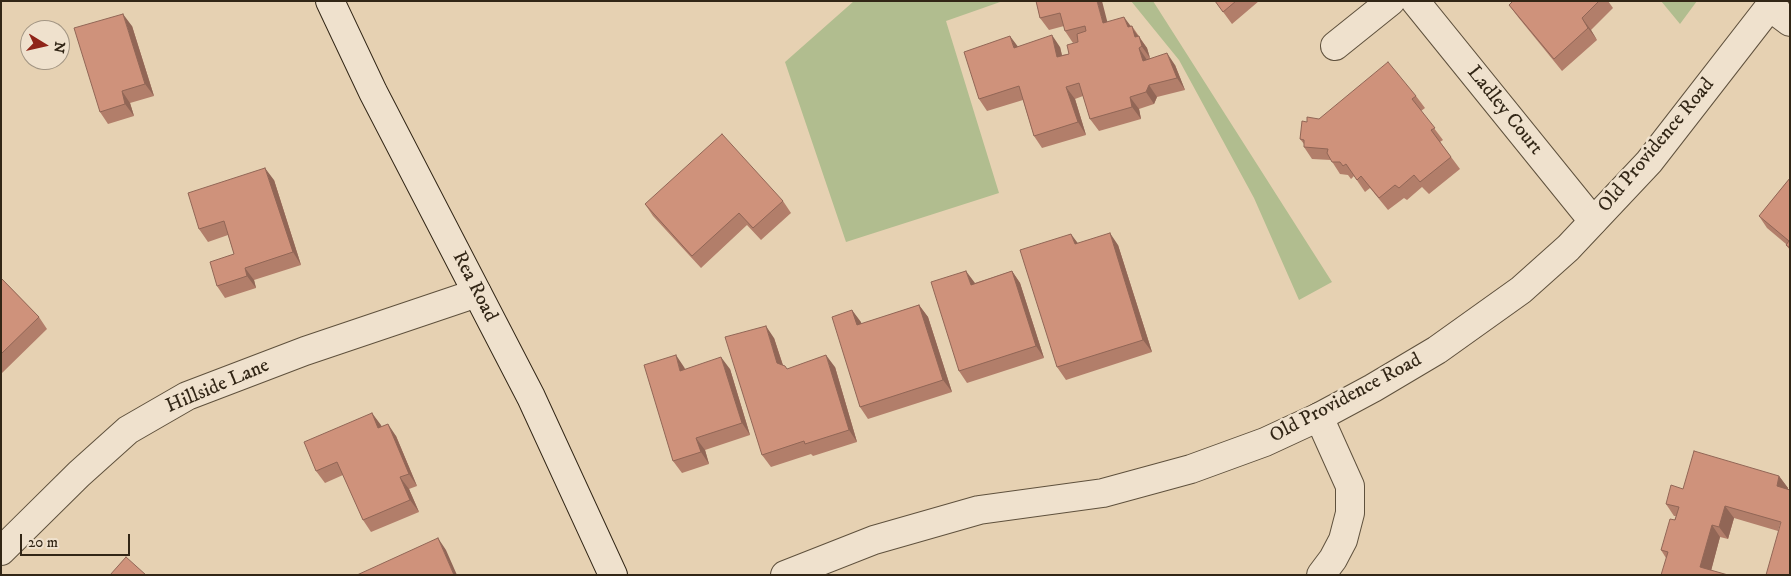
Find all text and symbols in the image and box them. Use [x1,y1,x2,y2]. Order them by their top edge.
north arrow [20,20,70,70]
text: N [49,40,69,54]
street label: Ladley Court [1461,62,1547,160]
street label: Old Providence Road [1594,74,1720,218]
street label: Rea Road [446,248,502,326]
street label: Old Providence Road [1266,349,1426,449]
street label: Hillside Lane [163,354,273,420]
scale bar [22,524,132,556]
text: 20 m [28,533,58,552]

